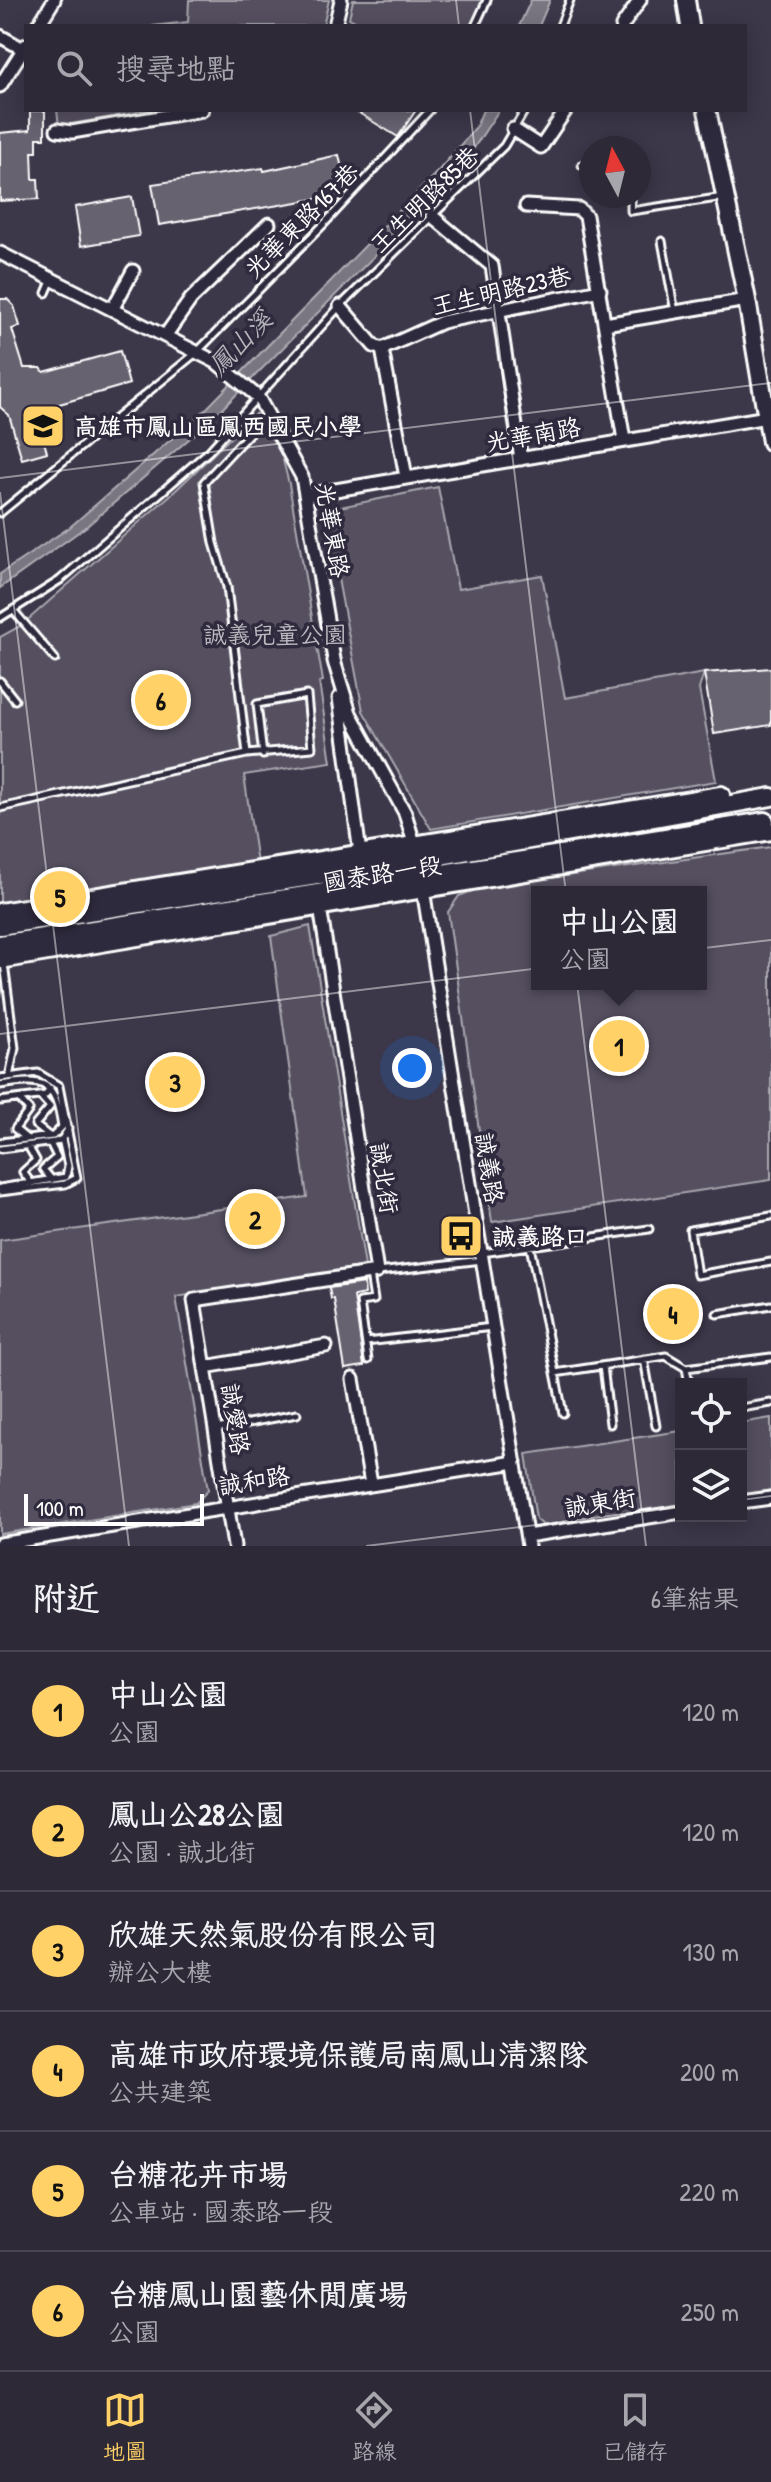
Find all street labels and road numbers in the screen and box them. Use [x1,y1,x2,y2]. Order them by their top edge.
street label: 王生明路85巷 [362,139,486,259]
street label: 光華東路167巷 [237,156,365,284]
street label: 王生明路23巷 [428,258,574,322]
street label: 光華南路 [483,410,583,458]
street label: 光華東路 [309,480,357,580]
street label: 國泰路一段 [320,848,444,898]
street label: 誠義路 [469,1130,511,1206]
street label: 誠北街 [364,1140,406,1216]
street label: 誠愛路 [215,1381,257,1457]
street label: 誠和路 [216,1459,292,1501]
street label: 誠東街 [562,1481,638,1523]

